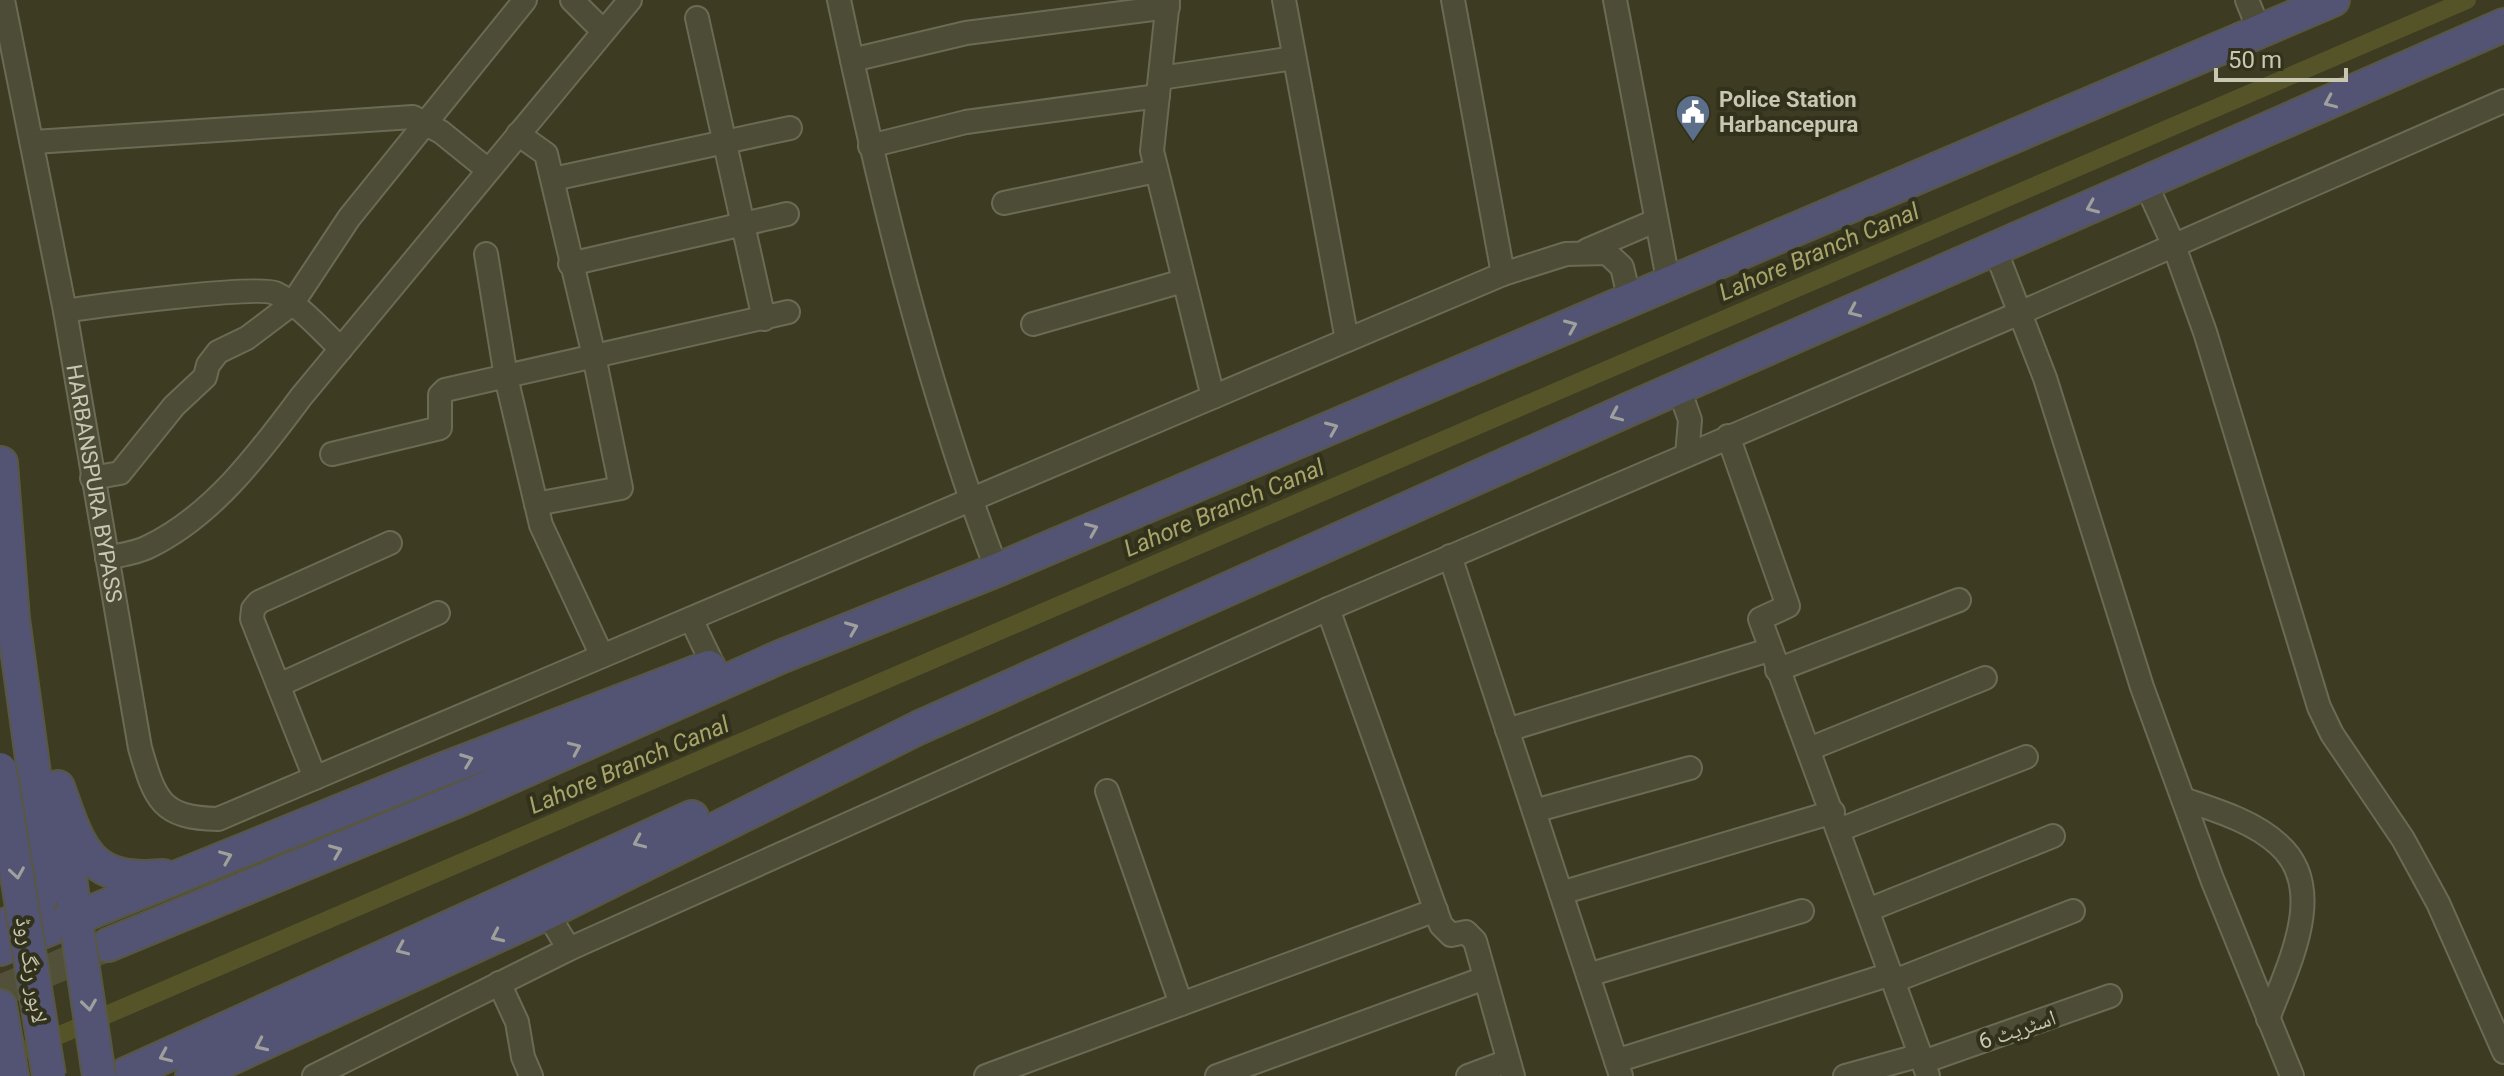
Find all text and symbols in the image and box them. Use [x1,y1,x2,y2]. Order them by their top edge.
scale bar [2216,32,2346,82]
text: 50 m [2228,46,2282,74]
place label: Police Station Harbancepura [1719,87,1859,137]
public building icon: Police Station Harbancepura [1674,93,1712,143]
one-way arrow [2324,93,2339,109]
water label: Lahore Branch Canal [1715,197,1924,307]
one-way arrow [2086,198,2101,214]
one-way arrow [1848,301,1862,317]
one-way arrow [1563,319,1577,335]
street label: HARBANSPURA BYPASS [61,362,127,605]
one-way arrow [1610,405,1624,421]
one-way arrow [1324,421,1338,437]
water label: Lahore Branch Canal [1120,453,1329,563]
one-way arrow [1084,523,1099,539]
one-way arrow [844,621,858,638]
water label: Lahore Branch Canal [525,710,734,820]
one-way arrow [566,742,581,758]
one-way arrow [459,753,473,770]
one-way arrow [632,832,647,848]
one-way arrow [328,844,342,860]
one-way arrow [218,851,232,867]
one-way arrow [7,866,24,880]
street label: لاہور رنگ روڈ [11,915,52,1025]
one-way arrow [491,926,505,942]
one-way arrow [396,939,410,955]
one-way arrow [80,999,97,1012]
street label: اسٹریٹ 6 [1975,1005,2059,1054]
one-way arrow [255,1035,269,1051]
one-way arrow [159,1046,173,1062]

